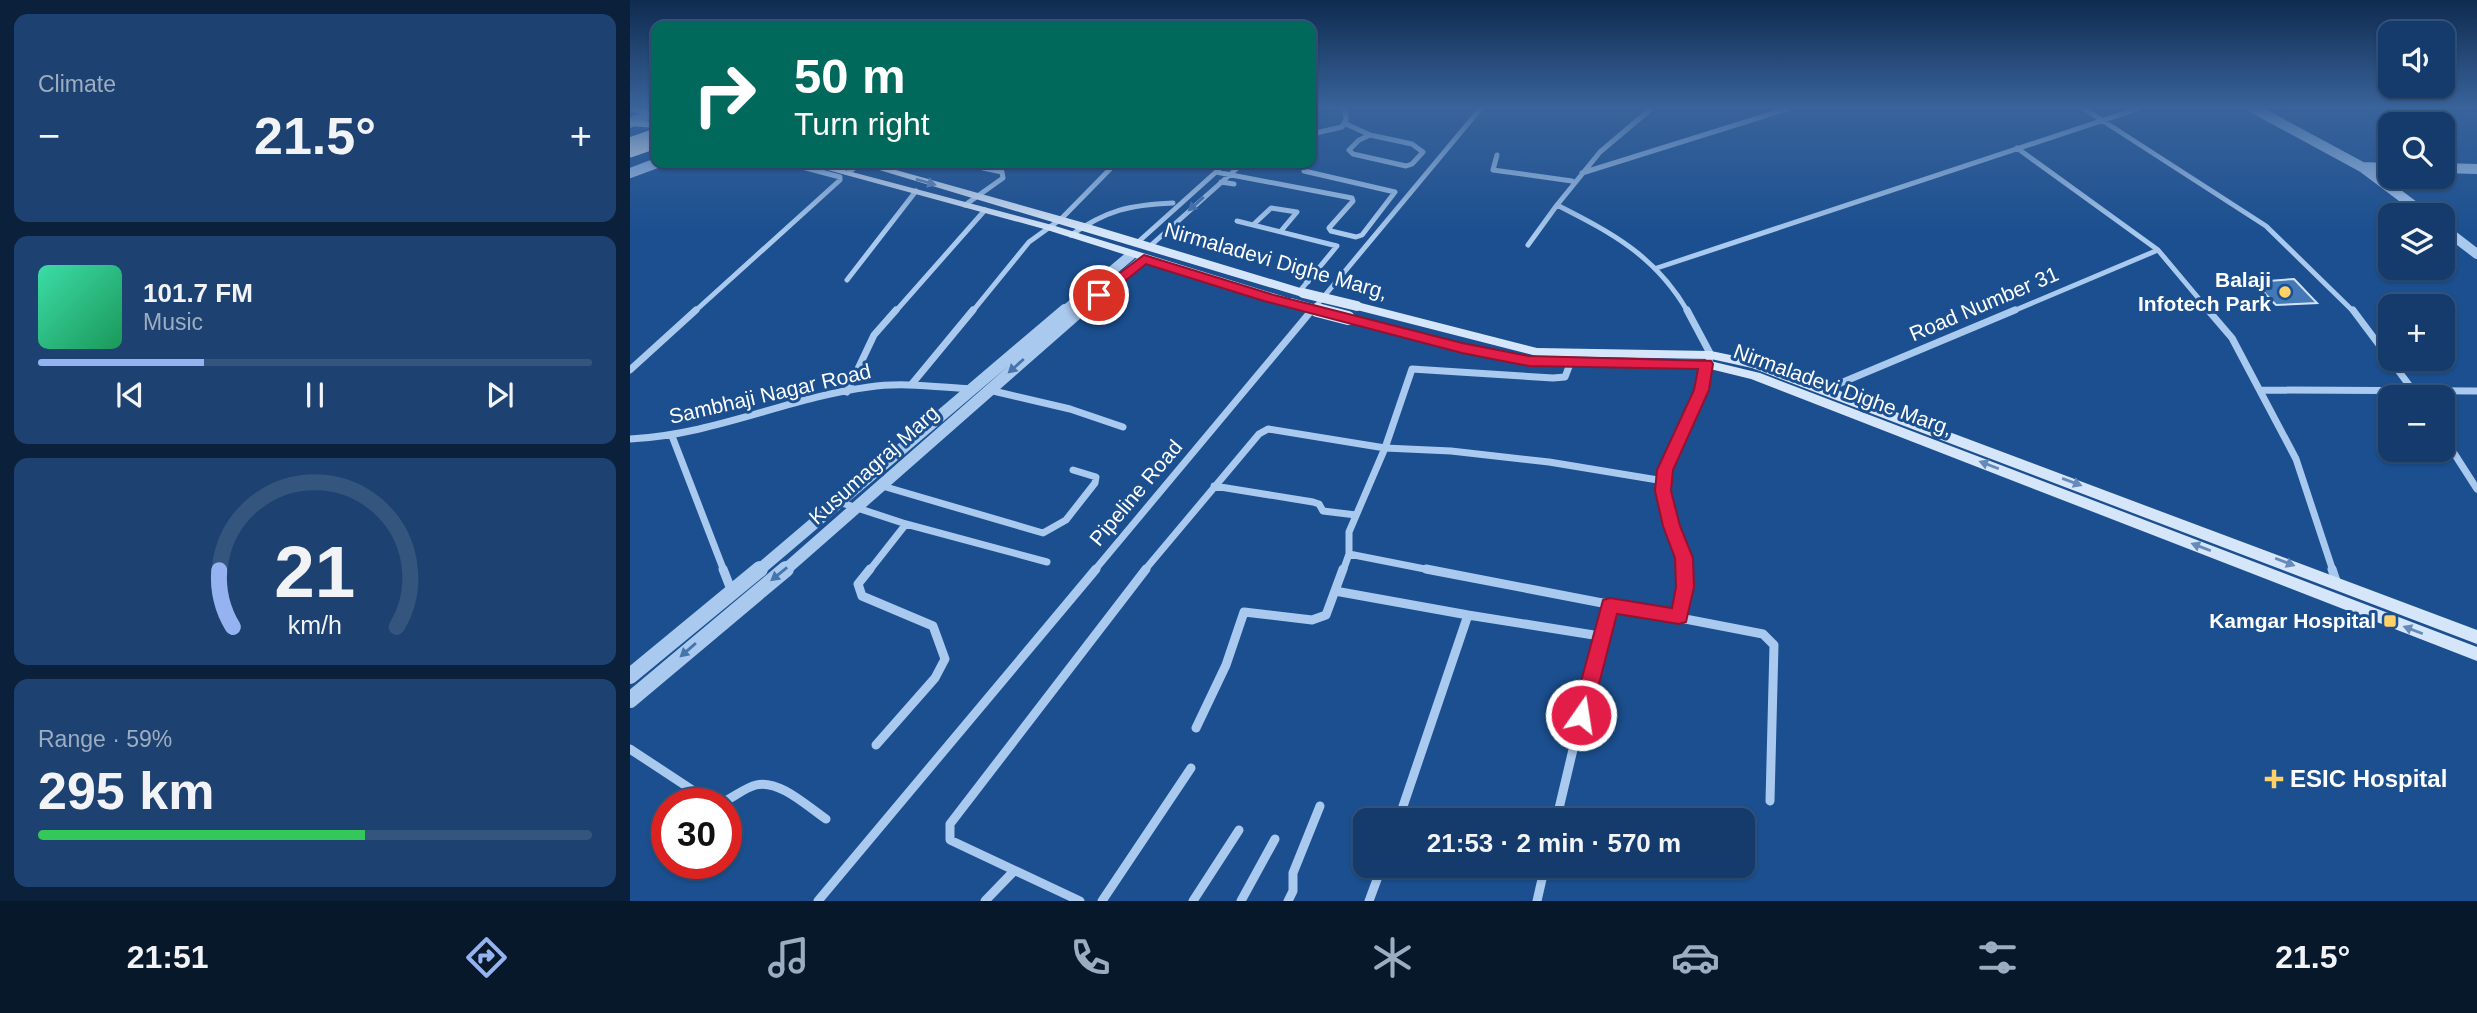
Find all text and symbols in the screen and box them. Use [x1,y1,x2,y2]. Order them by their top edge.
map controls [2378,21,2455,462]
button: sound [2378,21,2455,98]
icon: right [679,49,770,140]
text: 50 m [794,49,906,103]
text: Climate [38,71,116,97]
text: Turn right [794,106,930,142]
text: 21.5° [254,107,376,165]
button: search [2378,112,2455,189]
text: − [38,115,60,157]
text: + [570,115,592,157]
one-way arrow [916,177,937,187]
one-way arrow [1188,196,1205,212]
button: layers [2378,203,2455,280]
street label: Nirmaladevi Dighe Marg, [1162,218,1390,303]
street label: Road Number 31 [1906,262,2062,345]
pin [1069,265,1129,325]
place label: Balaji Infotech Park [2138,268,2271,315]
icon: arrive [1080,276,1118,314]
text: 101.7 FM [143,278,253,308]
marker: Balaji Infotech Park [2277,284,2293,300]
button: + [2378,294,2455,371]
text: Music [143,309,203,335]
street label: Nirmaladevi Dighe Marg, [1731,339,1956,440]
one-way arrow [1008,357,1025,373]
street label: Sambhaji Nagar Road [667,359,873,428]
icon: previous [111,376,149,414]
icon: pause [296,376,334,414]
icon: next [481,376,519,414]
button: − [2378,385,2455,462]
street label: Kusumagraj Marg [804,401,943,529]
street label: Pipeline Road [1085,435,1186,550]
one-way arrow [1978,460,1999,471]
one-way arrow [2061,477,2082,488]
text: 21 [275,532,355,613]
one-way arrow [2191,541,2212,552]
one-way arrow [2274,557,2295,568]
one-way arrow [771,566,788,581]
place label: Kamgar Hospital [2209,609,2376,632]
text: km/h [288,611,342,639]
marker: Kamgar Hospital [2382,613,2398,629]
one-way arrow [2403,624,2424,635]
one-way arrow [679,642,697,658]
position arrow [1544,678,1618,752]
text: Range · 59% [38,726,172,752]
text: 295 km [38,762,214,820]
place label: ESIC Hospital [2290,765,2447,792]
marker: ESIC Hospital [2264,769,2284,789]
speed limit sign: 30 [651,788,742,879]
text: 21:53 · 2 min · 570 m [1427,828,1681,858]
icon: directions [462,933,511,982]
icon: music [764,933,813,982]
icon: phone [1066,933,1115,982]
icon: climate [1368,933,1417,982]
icon: car [1671,933,1720,982]
icon: filters [1973,933,2022,982]
text: 21:51 [127,939,208,975]
text: 21.5° [2275,939,2350,975]

